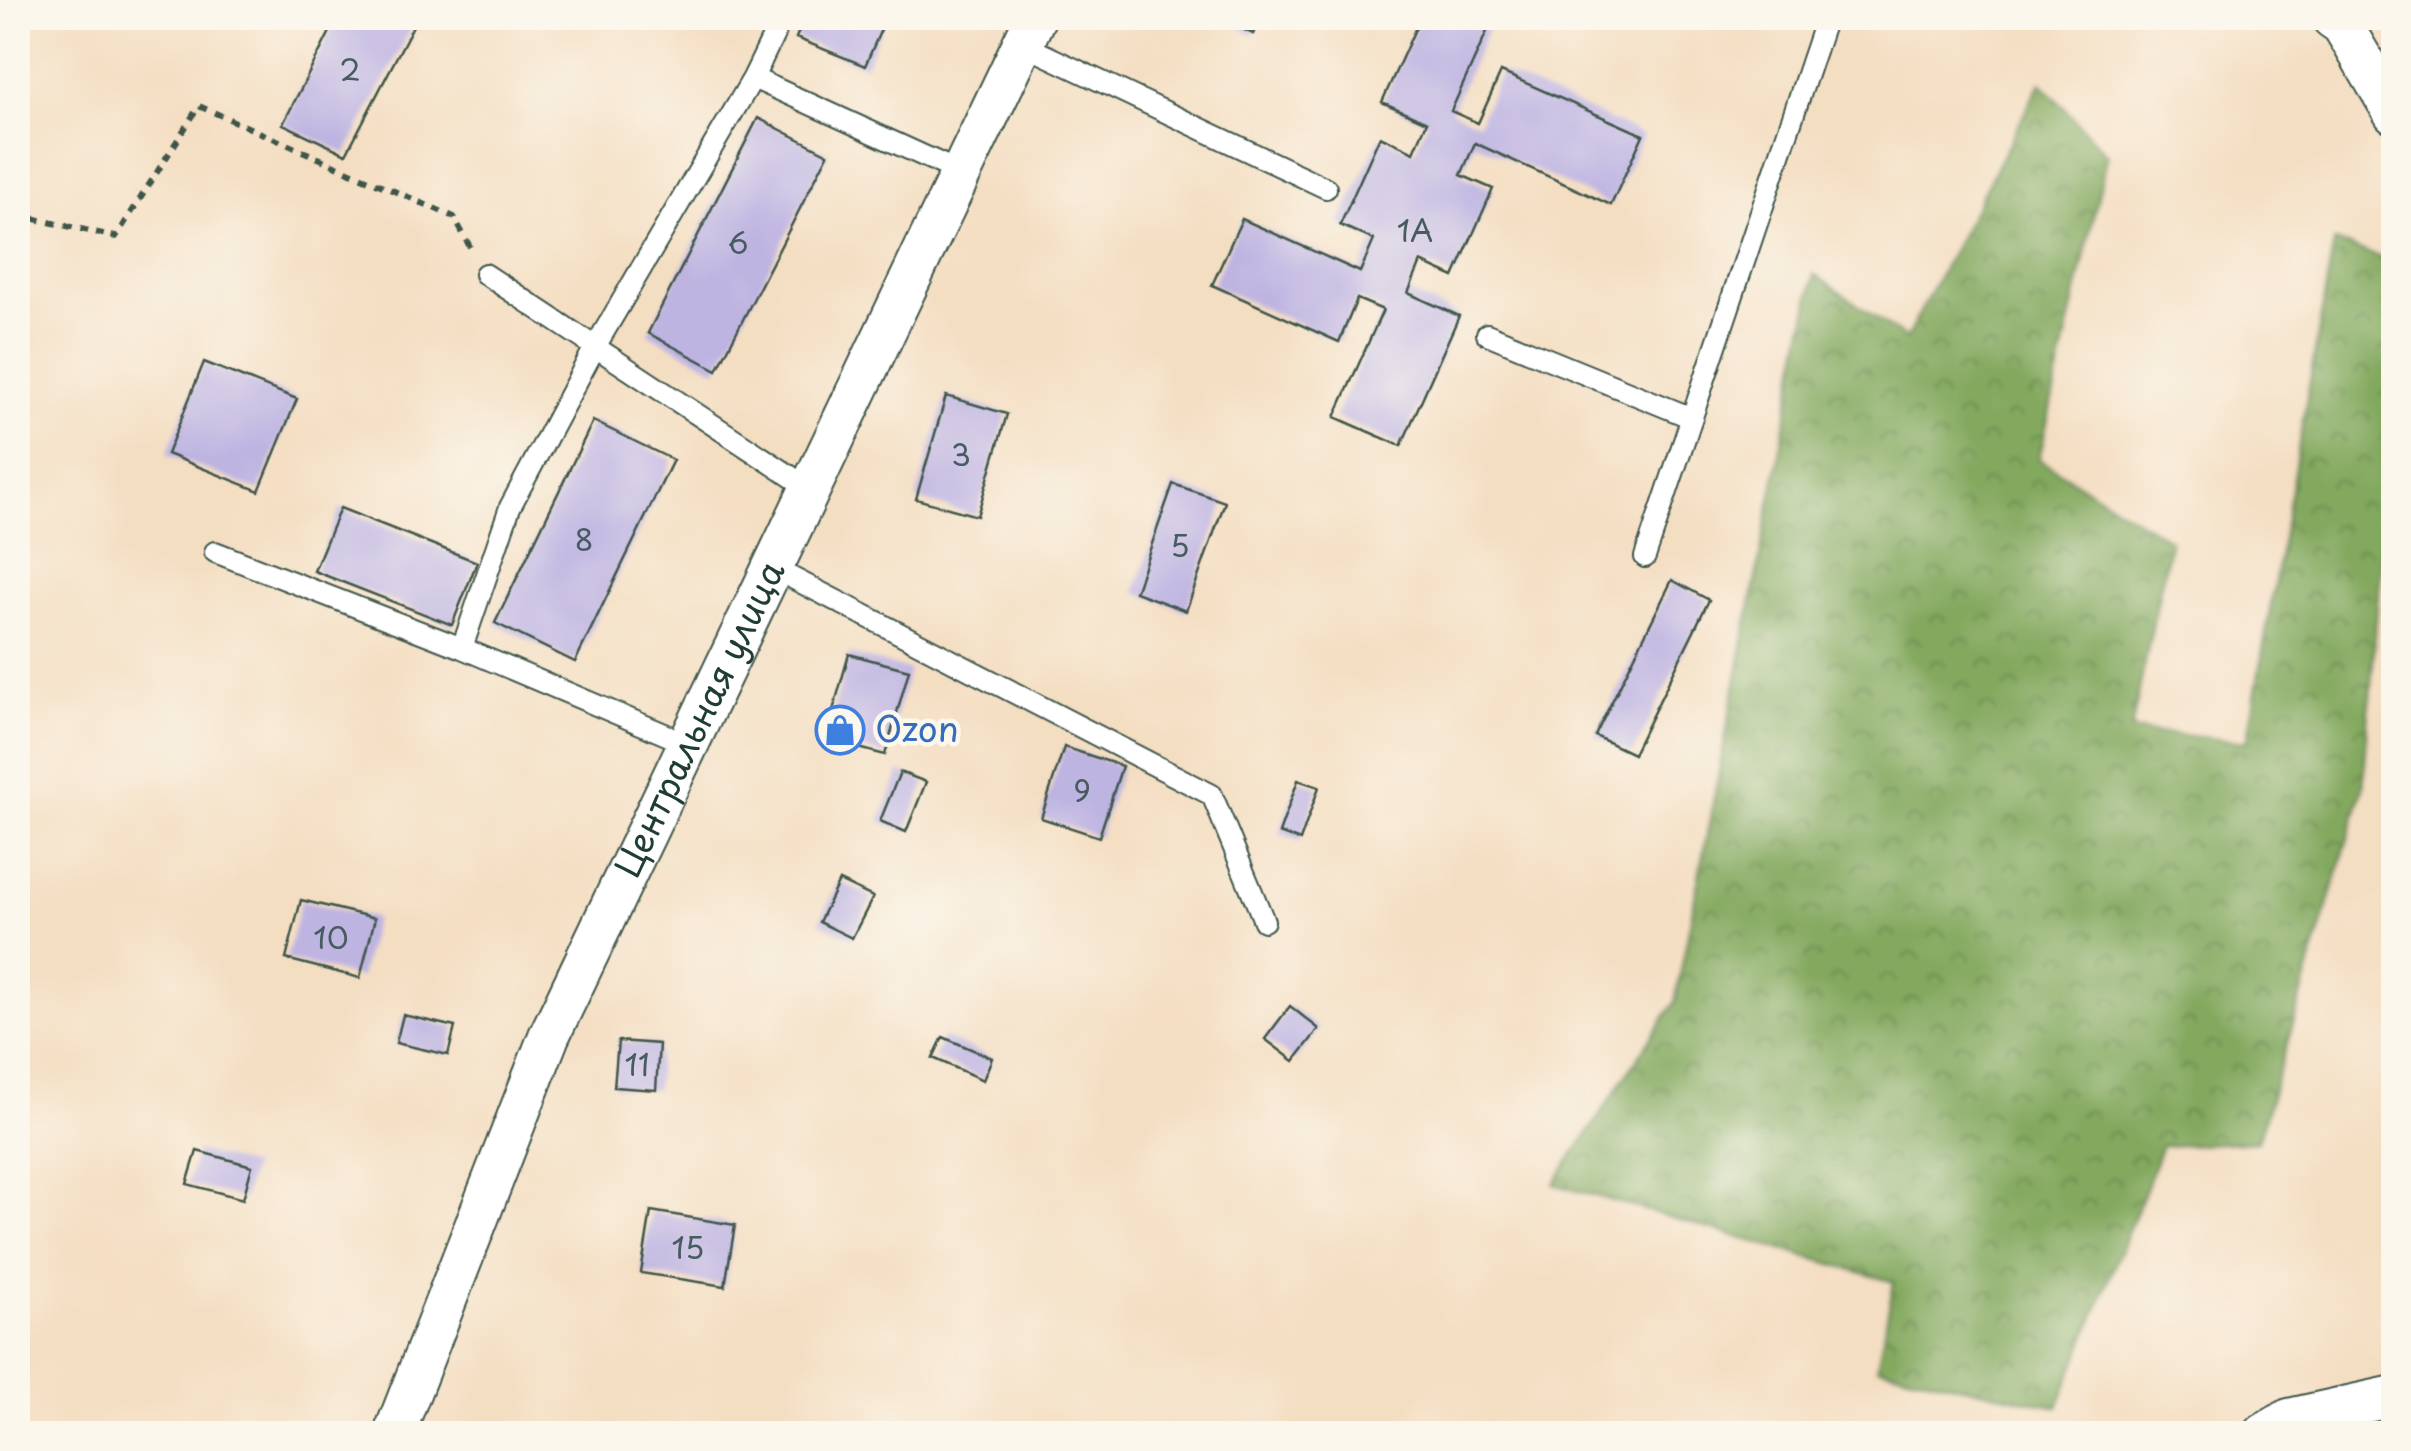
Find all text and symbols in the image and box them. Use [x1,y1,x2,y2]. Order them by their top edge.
house number: 2 [339,46,361,91]
house number: 1А [1397,207,1433,252]
house number: 6 [727,219,749,264]
house number: 3 [951,431,971,476]
house number: 8 [575,516,593,561]
house number: 5 [1170,522,1190,567]
street label: Центральная улица [600,551,796,885]
place label: Ozon [875,701,959,754]
shop icon: Ozon [814,704,866,756]
house number: 9 [1073,767,1091,812]
house number: 10 [313,914,349,959]
house number: 11 [624,1041,650,1086]
house number: 15 [672,1224,704,1269]

